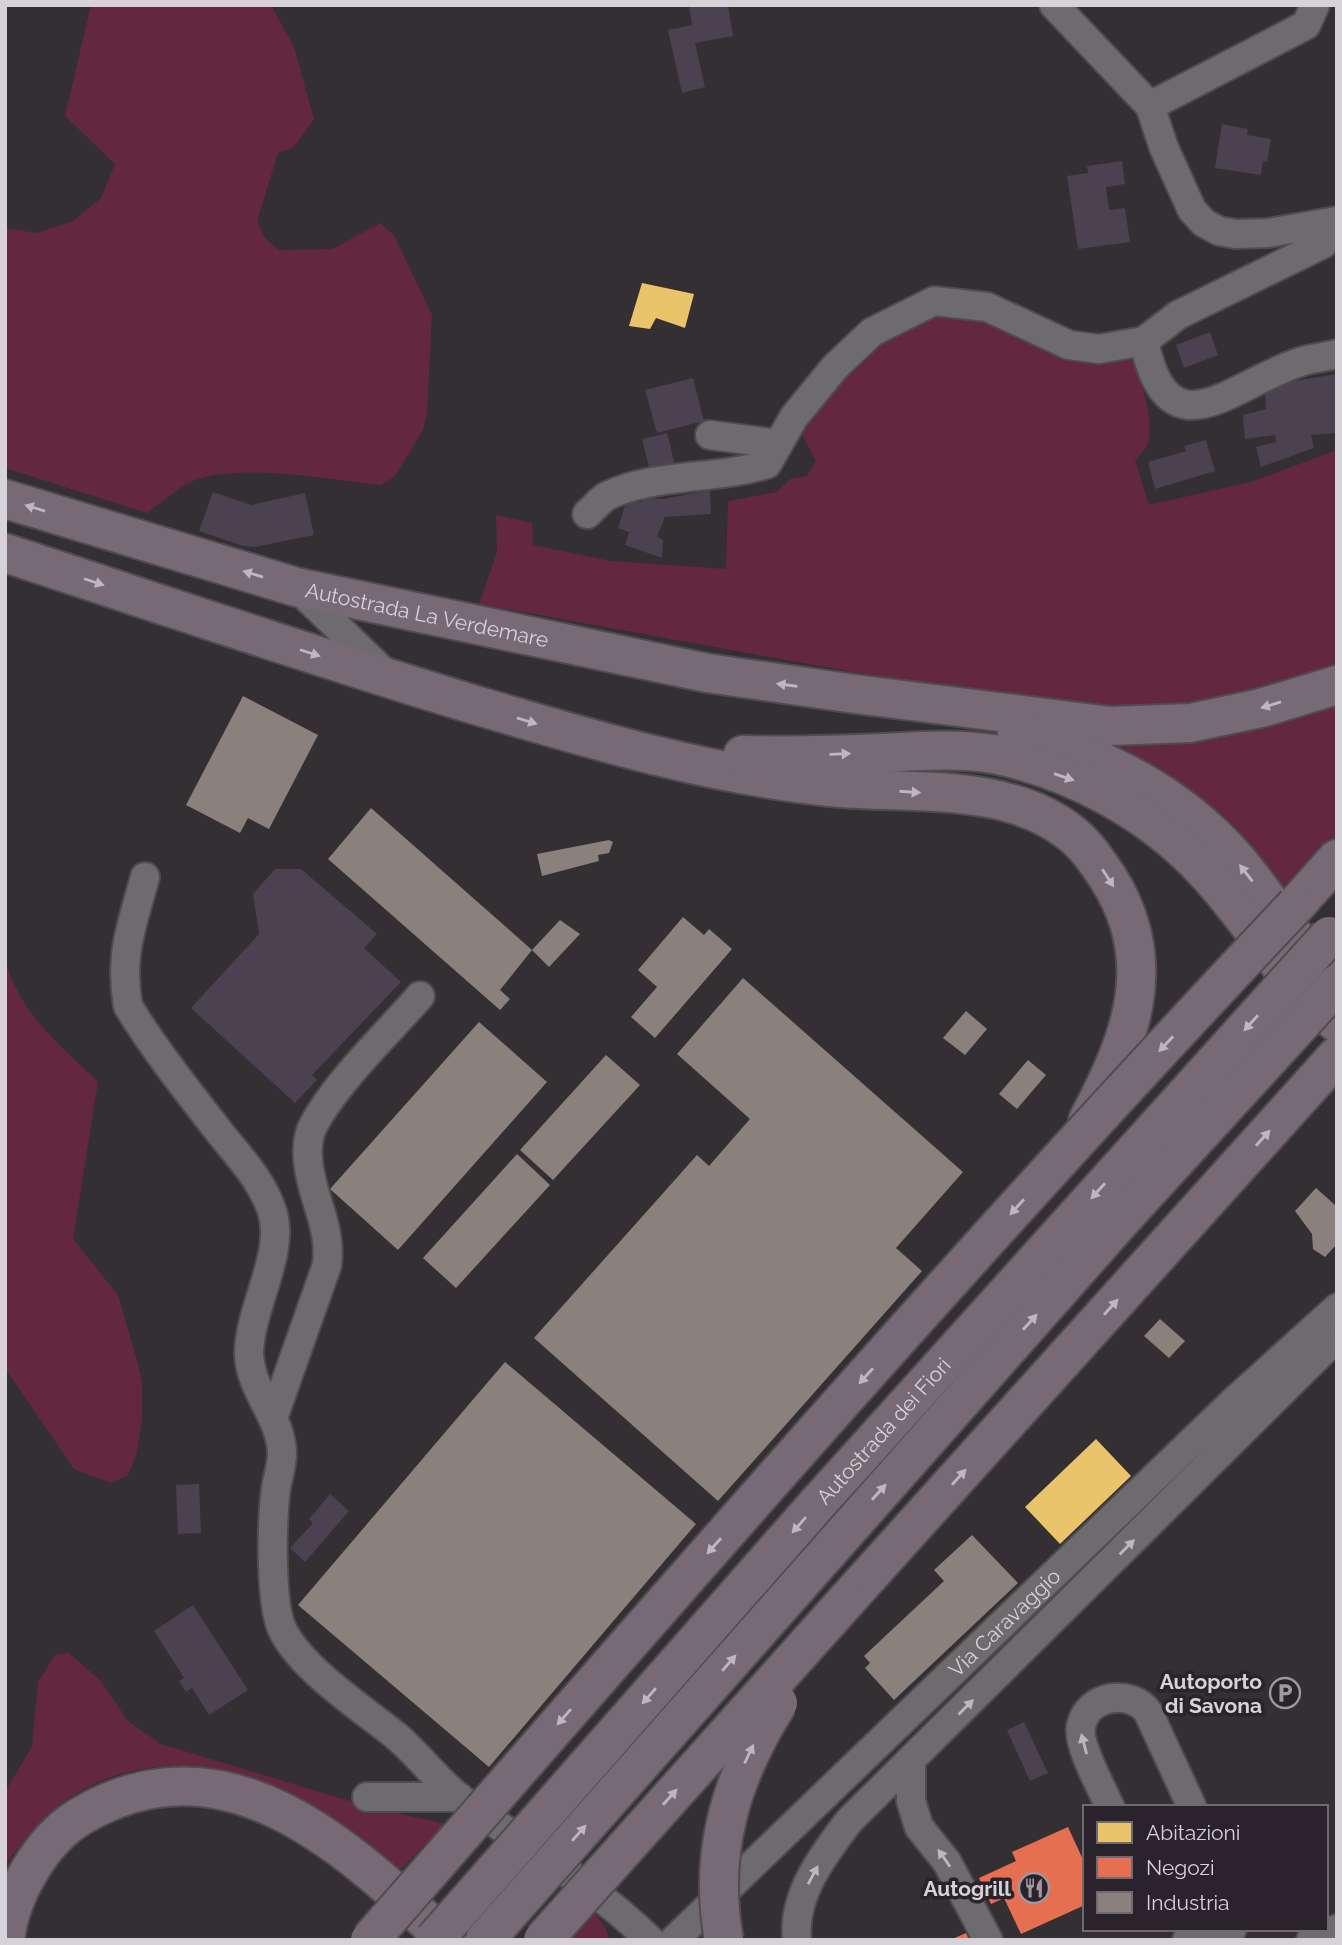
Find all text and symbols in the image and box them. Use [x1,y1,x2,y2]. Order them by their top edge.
one-way arrow [24,503,45,513]
one-way arrow [242,568,263,578]
one-way arrow [83,577,104,588]
street label: Autostrada La Verdemare [303,577,551,652]
one-way arrow [299,648,320,659]
one-way arrow [776,679,798,690]
one-way arrow [1261,700,1282,710]
one-way arrow [516,716,537,726]
one-way arrow [829,749,851,760]
one-way arrow [1054,772,1075,783]
one-way arrow [899,787,921,798]
one-way arrow [1239,864,1254,881]
one-way arrow [1101,868,1114,887]
one-way arrow [1243,1014,1259,1031]
one-way arrow [1158,1035,1174,1052]
one-way arrow [1255,1129,1271,1147]
one-way arrow [1090,1182,1106,1200]
one-way arrow [1009,1198,1025,1216]
one-way arrow [1103,1299,1118,1316]
one-way arrow [1022,1314,1038,1331]
street label: Autostrada dei Fiori [811,1352,955,1509]
one-way arrow [859,1368,874,1385]
one-way arrow [950,1468,966,1485]
one-way arrow [871,1483,887,1501]
one-way arrow [791,1516,807,1534]
one-way arrow [706,1537,722,1555]
one-way arrow [1118,1539,1135,1555]
street label: Via Caravaggio [943,1563,1065,1682]
one-way arrow [721,1654,736,1671]
place label: Autoporto di Savona [1160,1669,1262,1718]
parking icon: Autoporto di Savona [1268,1676,1302,1710]
one-way arrow [641,1687,657,1705]
one-way arrow [957,1699,974,1716]
one-way arrow [556,1708,572,1726]
one-way arrow [1079,1733,1089,1754]
one-way arrow [743,1744,754,1764]
one-way arrow [662,1788,678,1806]
legend [1083,1805,1328,1931]
text: Abitazioni [1146,1820,1240,1845]
one-way arrow [570,1825,586,1842]
one-way arrow [937,1849,951,1867]
text: Negozi [1146,1855,1215,1880]
one-way arrow [807,1864,819,1884]
restaurant icon: Autogrill [1017,1871,1051,1905]
place label: Autogrill [923,1876,1011,1901]
text: Industria [1146,1890,1230,1915]

